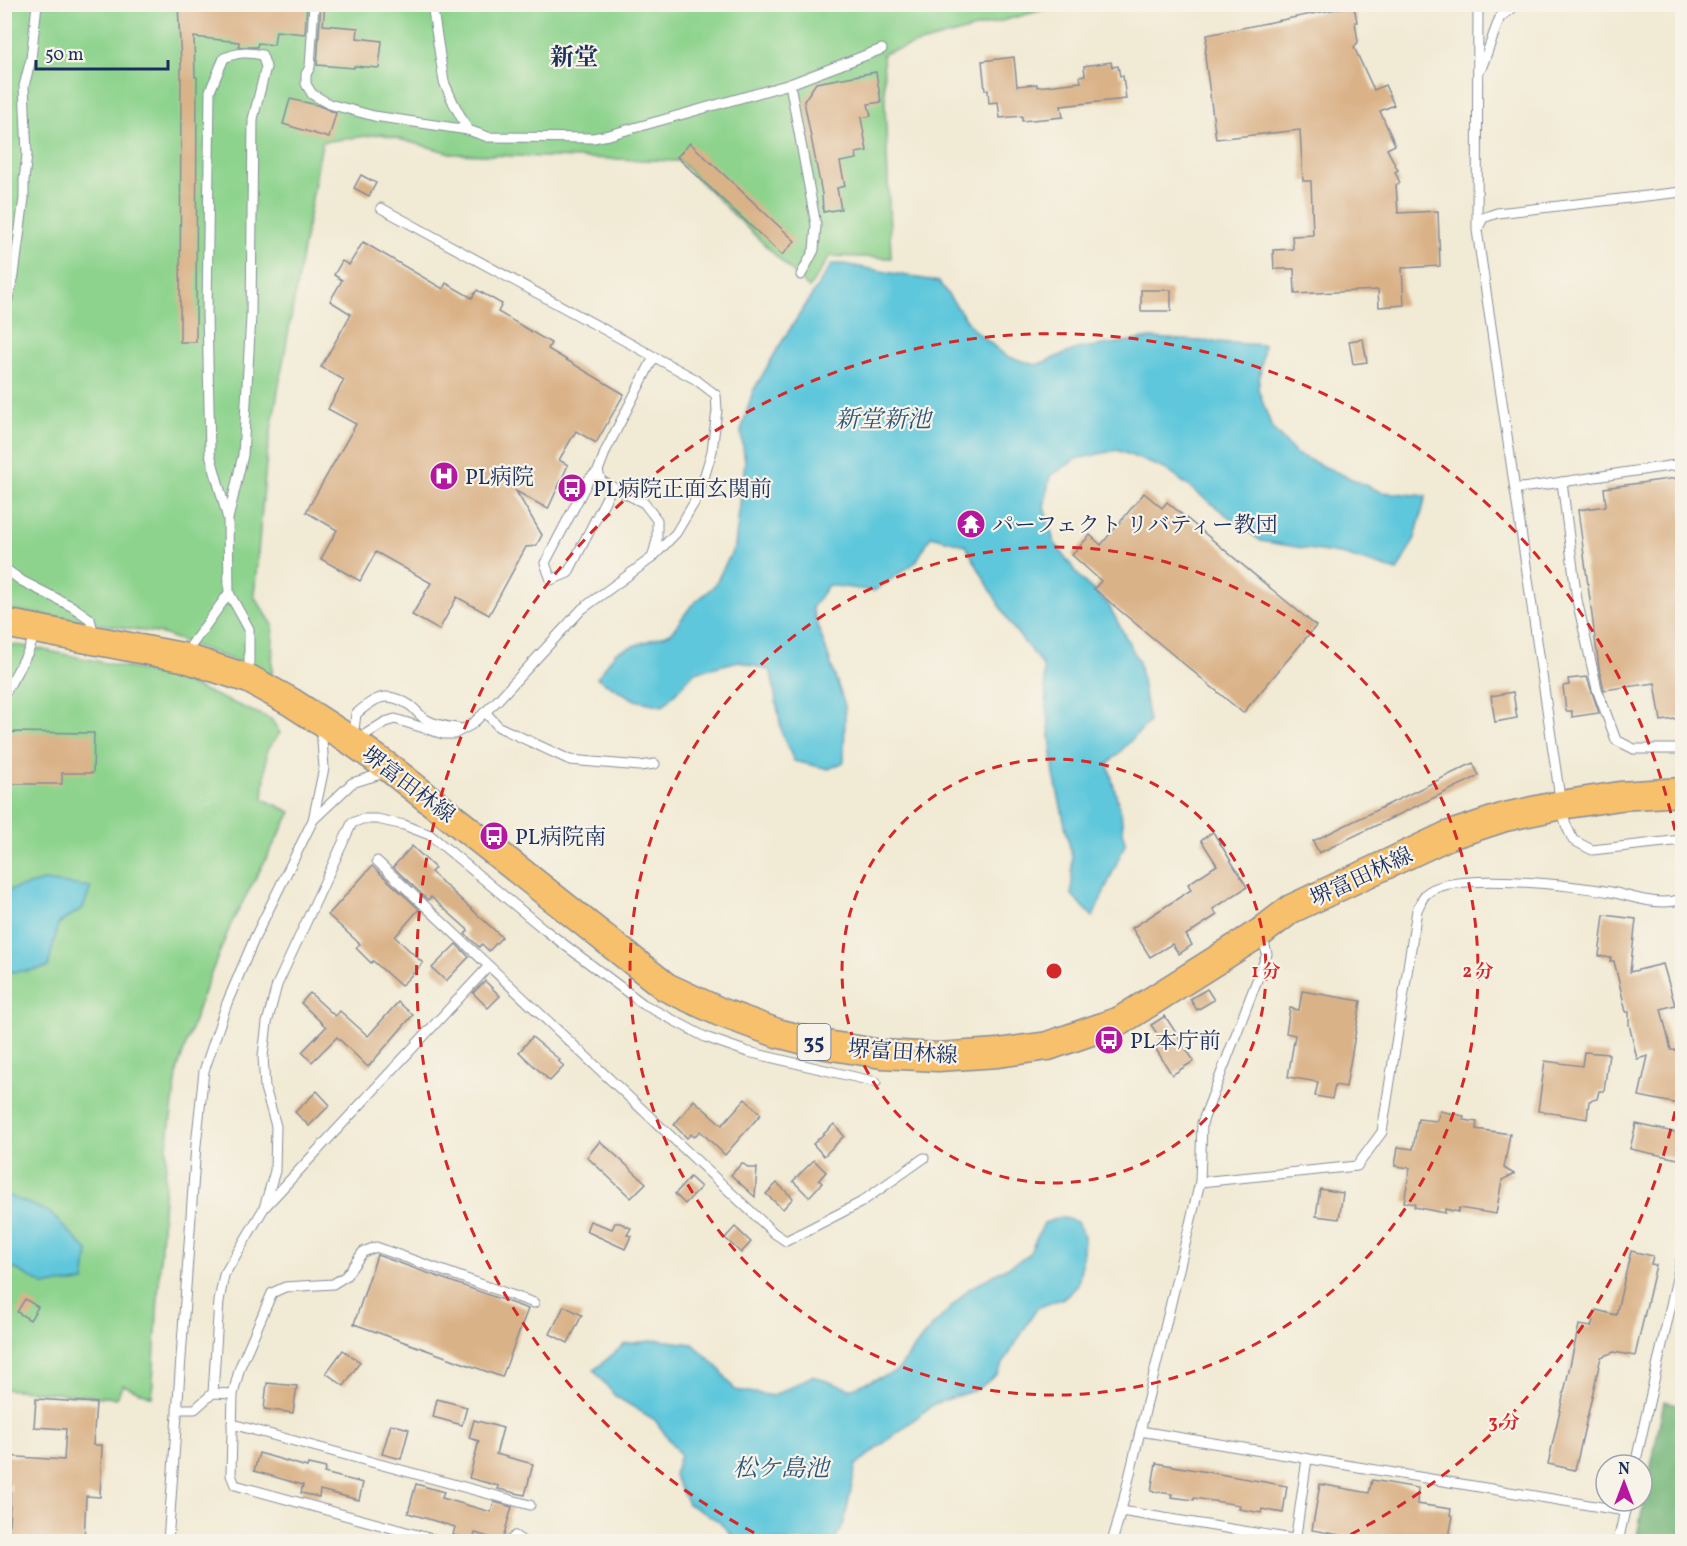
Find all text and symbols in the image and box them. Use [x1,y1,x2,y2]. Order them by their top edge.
scale bar [36,33,168,71]
district label: 新堂 [550,42,598,76]
text: 50 m [45,43,84,68]
water label: 新堂新池 [835,404,934,438]
hospital icon: PL病院 [428,460,460,492]
place label: PL病院 [465,463,534,494]
bus stop icon: PL病院正面玄関前 [556,472,588,504]
place label: PL病院正面玄関前 [593,475,772,506]
temple icon: パーフェクト リバティー教団 [955,508,987,540]
place label: パーフェクト リバティー教団 [992,511,1278,542]
street label: 堺富田林線 [354,741,461,831]
bus stop icon: PL病院南 [478,820,510,852]
place label: PL病院南 [515,823,606,854]
street label: 堺富田林線 [1306,841,1418,916]
text: 1 分 [1252,960,1280,985]
text: 2 分 [1463,960,1493,985]
centre of rings [1044,961,1064,981]
road number: 35 [798,1024,830,1060]
bus stop icon: PL本庁前 [1093,1024,1125,1056]
place label: PL本庁前 [1130,1027,1221,1058]
street label: 堺富田林線 [847,1034,959,1073]
text: 3 分 [1489,1411,1519,1436]
water label: 松ケ島池 [733,1453,832,1487]
north arrow [1594,1453,1654,1513]
text: N [1618,1459,1630,1481]

